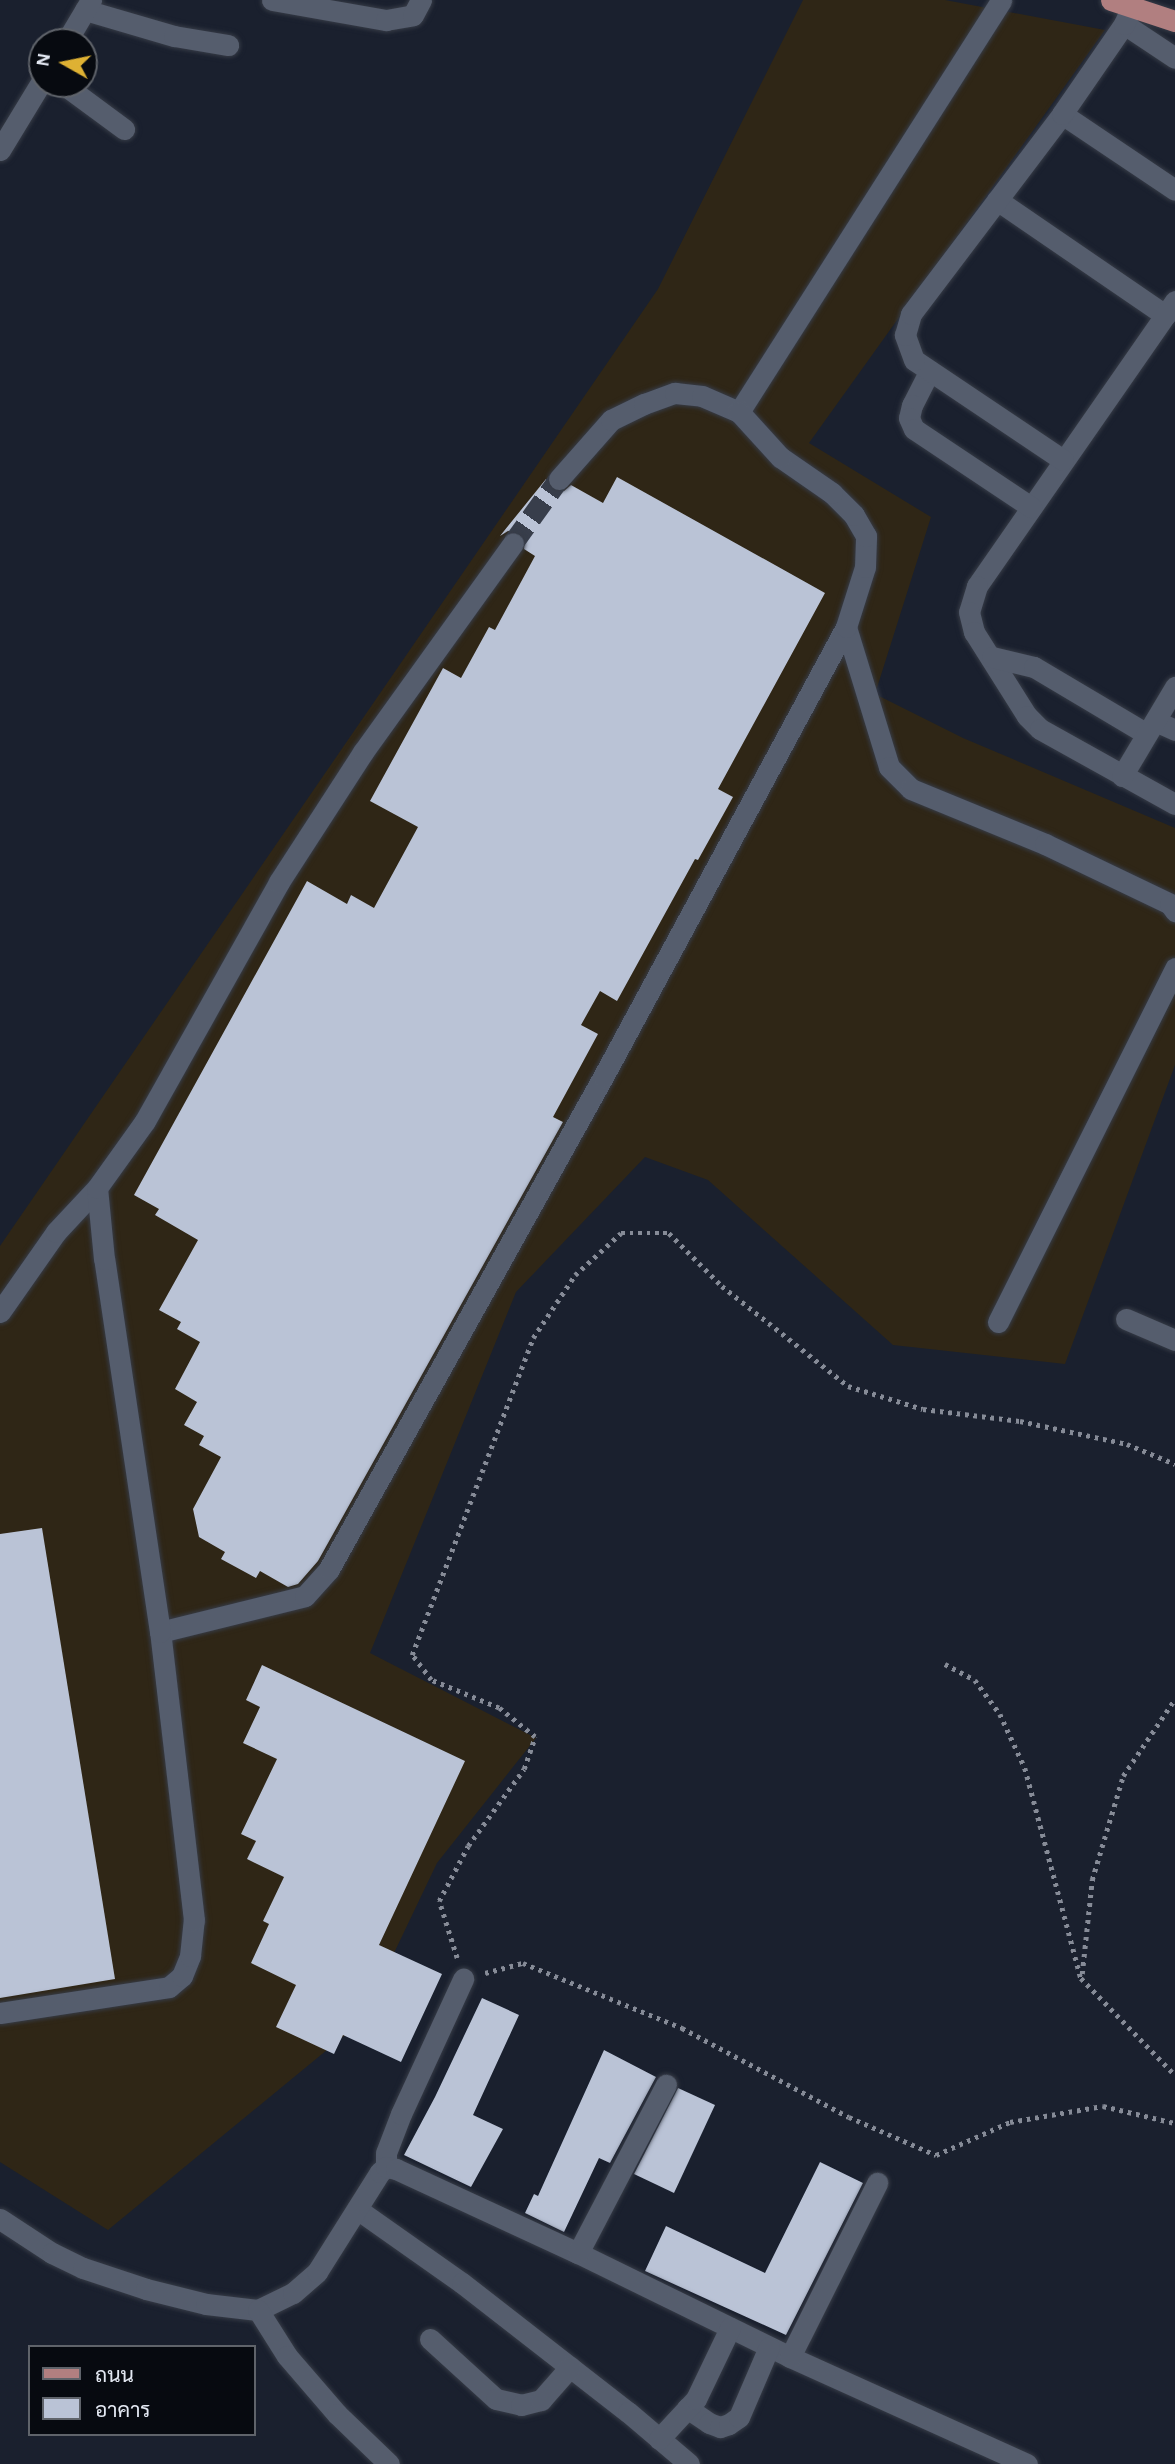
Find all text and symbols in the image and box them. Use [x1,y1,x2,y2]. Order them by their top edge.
north arrow [28,28,98,98]
text: N [33,52,54,68]
legend [28,2345,256,2436]
text: ถนน [95,2365,134,2386]
text: อาคาร [95,2400,151,2421]

